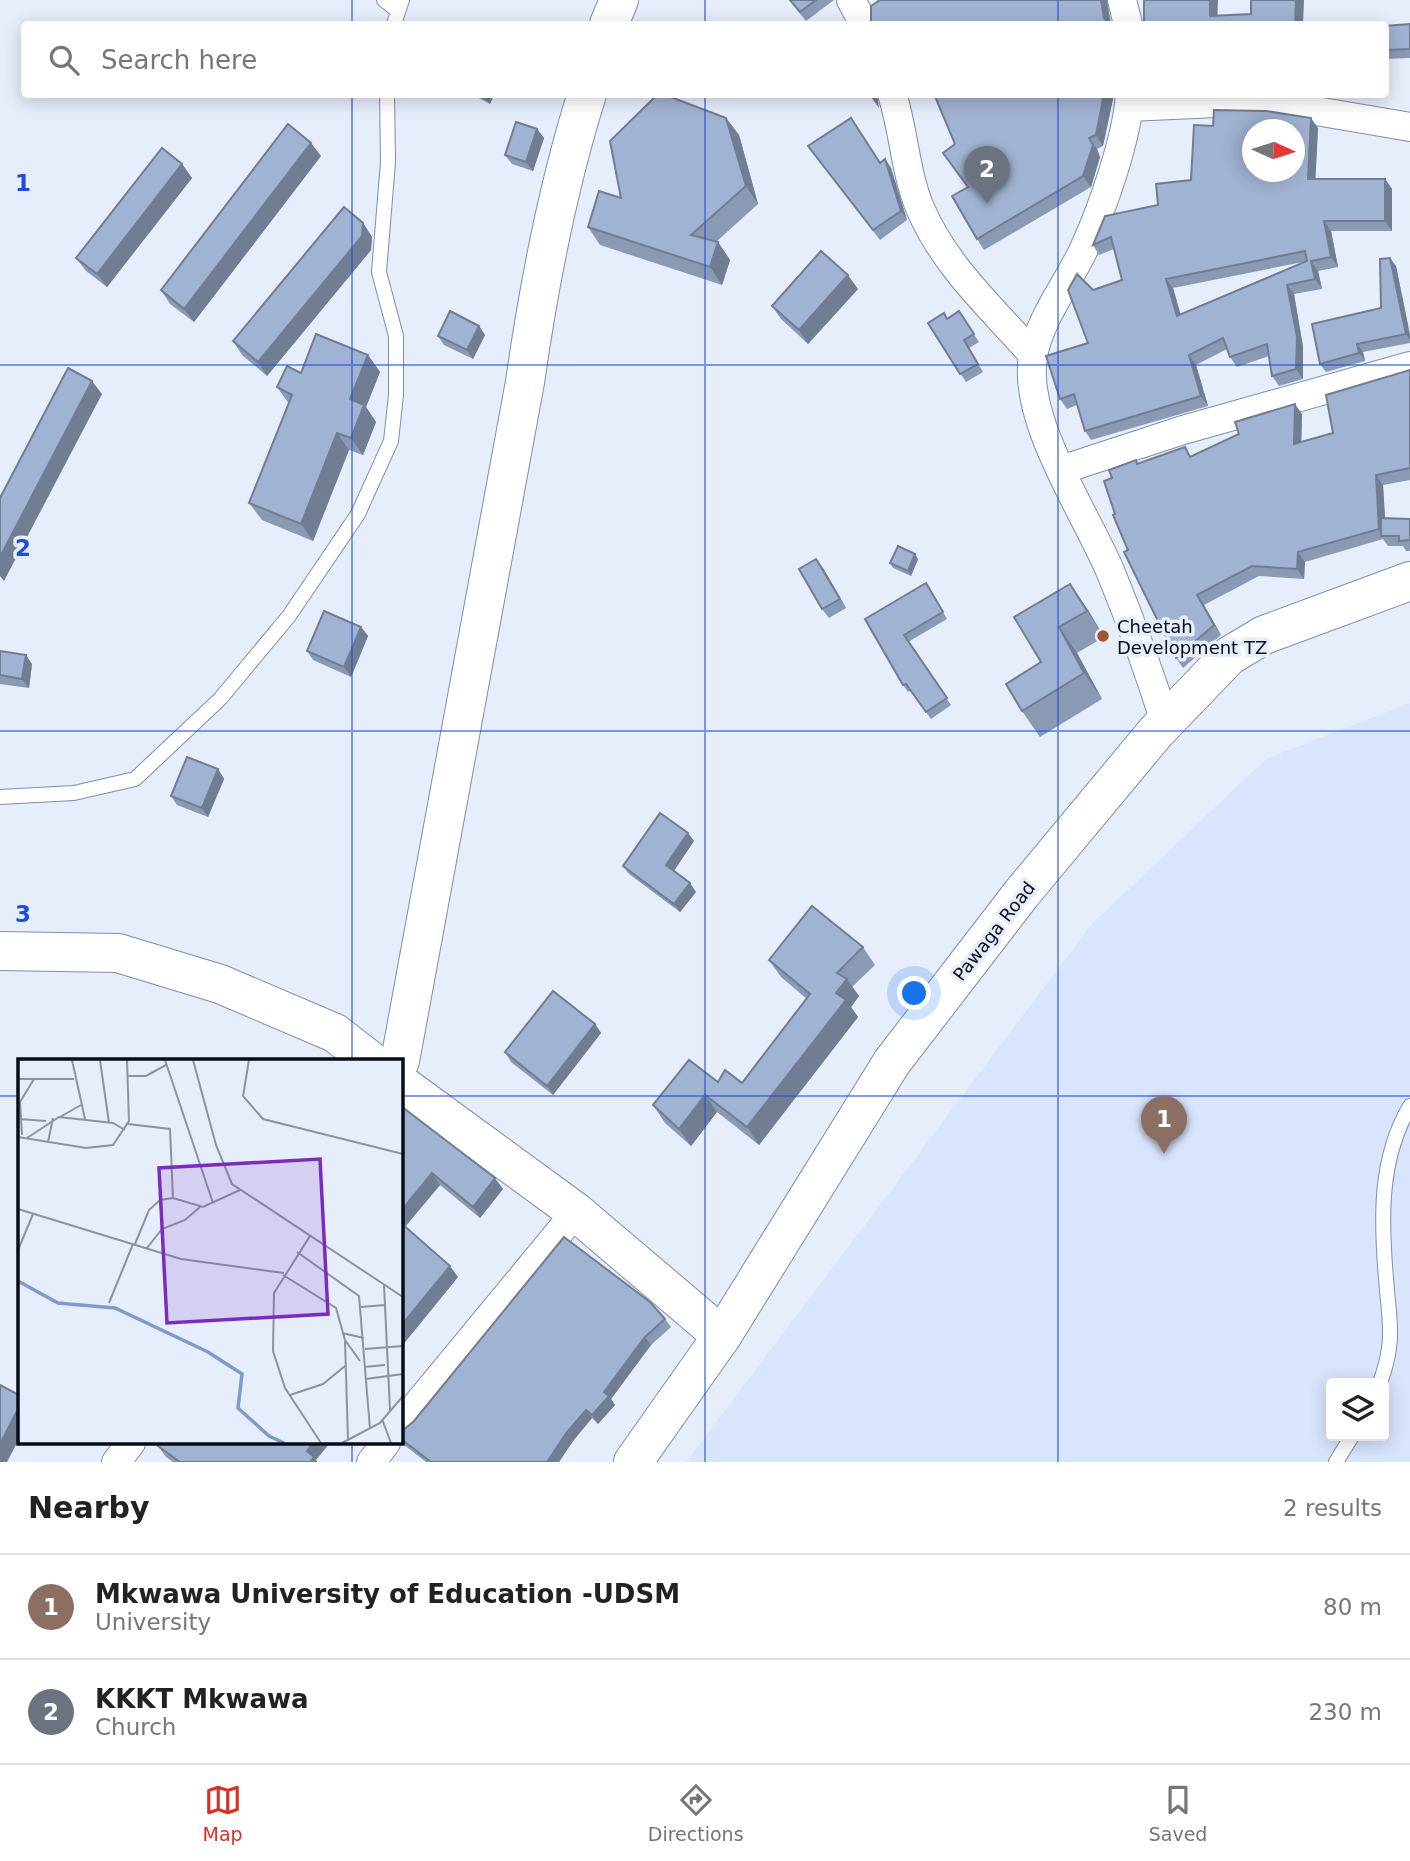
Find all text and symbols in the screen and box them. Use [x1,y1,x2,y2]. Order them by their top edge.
search box [21,21,1389,98]
icon: search [45,41,83,79]
text: Search here [101,45,257,75]
north arrow [1242,119,1305,182]
pin: 2 [964,146,1010,204]
text: 1 [15,170,31,196]
text: 2 [15,535,31,561]
place label: Cheetah Development TZ [1117,616,1267,658]
marker: Cheetah Development TZ [1095,628,1111,644]
street label: Pawaga Road [949,877,1039,985]
text: 3 [15,901,31,927]
your location [897,976,931,1010]
inset map [18,1059,402,1444]
pin: 1 [1141,1096,1187,1154]
map controls [1326,1378,1389,1441]
button: layers [1326,1378,1389,1441]
text: Nearby [28,1490,150,1525]
text: 2 results [1283,1495,1382,1521]
text: Mkwawa University of Education -UDSM [95,1579,680,1609]
text: 1 [43,1594,59,1620]
text: 80 m [1323,1594,1382,1620]
text: University [95,1609,211,1635]
text: KKKT Mkwawa [95,1684,309,1714]
text: 2 [43,1699,59,1725]
text: 230 m [1308,1699,1382,1725]
text: Church [95,1714,176,1740]
tab: Map [203,1781,243,1845]
tab: Directions [648,1781,744,1845]
tab: Saved [1149,1781,1207,1845]

